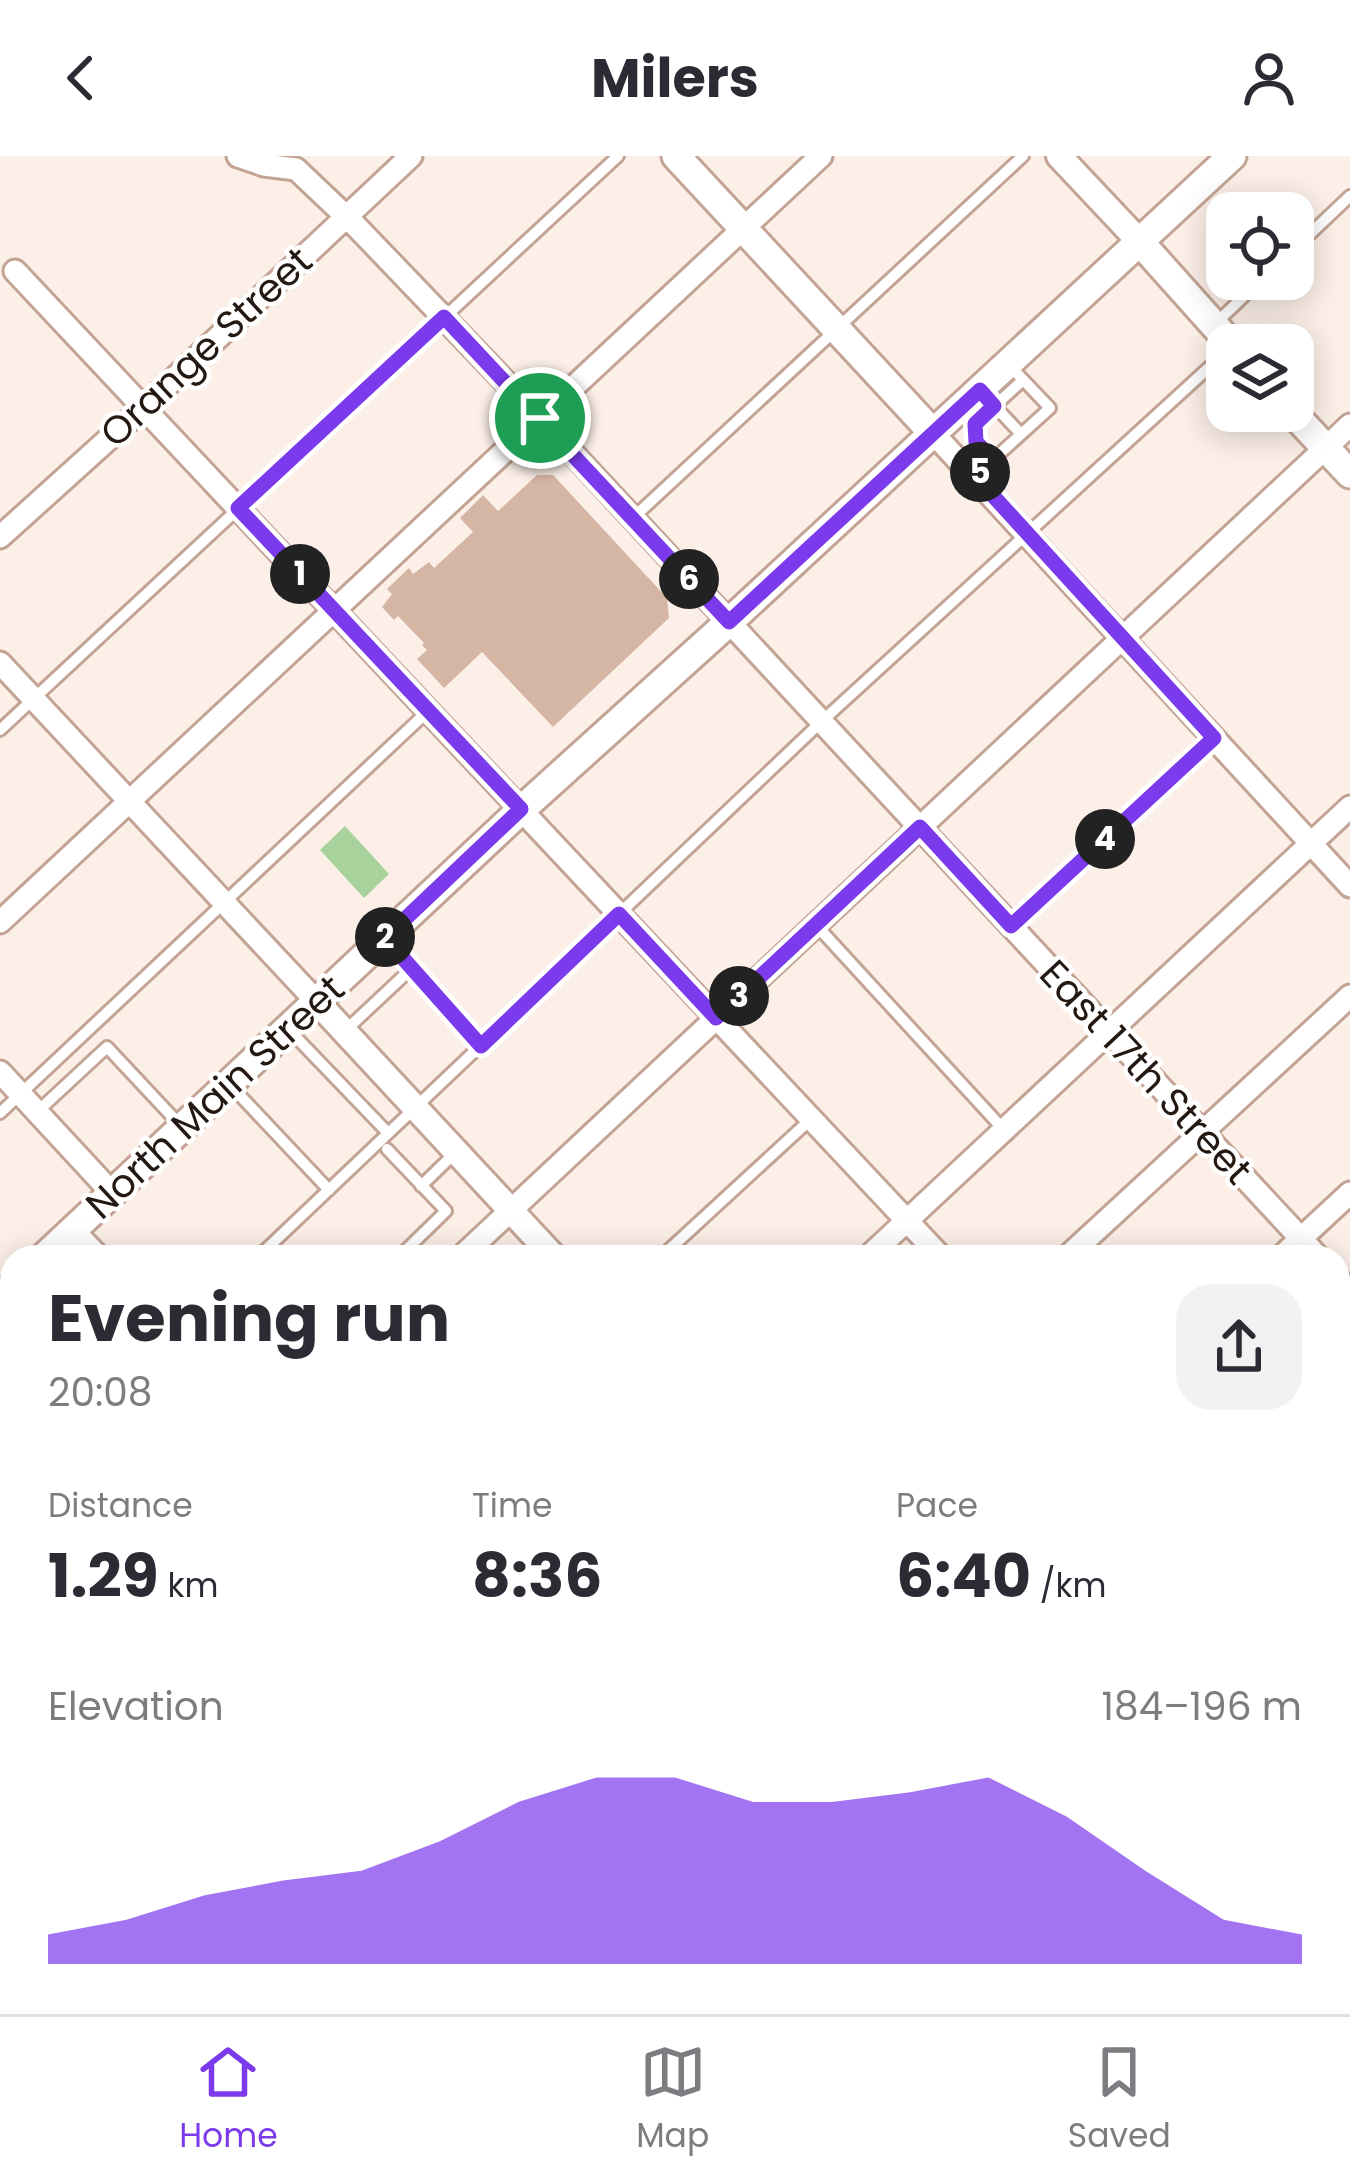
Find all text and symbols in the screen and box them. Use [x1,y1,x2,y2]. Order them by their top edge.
text: Milers [591,40,759,116]
icon: back [48,45,114,111]
icon: person [1236,45,1302,111]
map controls [1206,192,1314,432]
button: locate [1206,192,1314,300]
street label: Orange Street [88,234,324,460]
button: layers [1206,324,1314,432]
pin [489,367,591,469]
icon: arrive [507,385,573,451]
pin: 5 [950,442,1010,502]
text: 5 [969,448,991,495]
pin: 1 [270,544,330,604]
pin: 6 [659,549,719,609]
text: 1 [294,550,306,597]
text: 6 [678,555,700,602]
pin: 4 [1075,809,1135,869]
text: 4 [1094,815,1116,862]
pin: 2 [355,907,415,967]
text: 2 [376,913,394,960]
street label: East 17th Street [1027,948,1265,1196]
street label: North Main Street [74,962,356,1232]
pin: 3 [709,966,769,1026]
text: 3 [729,972,749,1019]
text: Evening run [48,1272,450,1364]
button: share [1176,1284,1302,1410]
text: 20:08 [48,1365,152,1420]
text: Distance [48,1482,193,1529]
text: Time [472,1482,552,1529]
text: Pace [896,1482,978,1529]
text: 1.29 [48,1534,159,1618]
text: 8:36 [472,1534,602,1618]
text: 6:40 [896,1534,1031,1618]
text: km [159,1562,218,1609]
text: /km [1031,1562,1107,1609]
text: Elevation [48,1679,224,1734]
text: 184–196 m [1102,1679,1302,1734]
tab: Home [179,2039,278,2161]
tab: Map [636,2039,709,2161]
tab: Saved [1068,2039,1171,2161]

